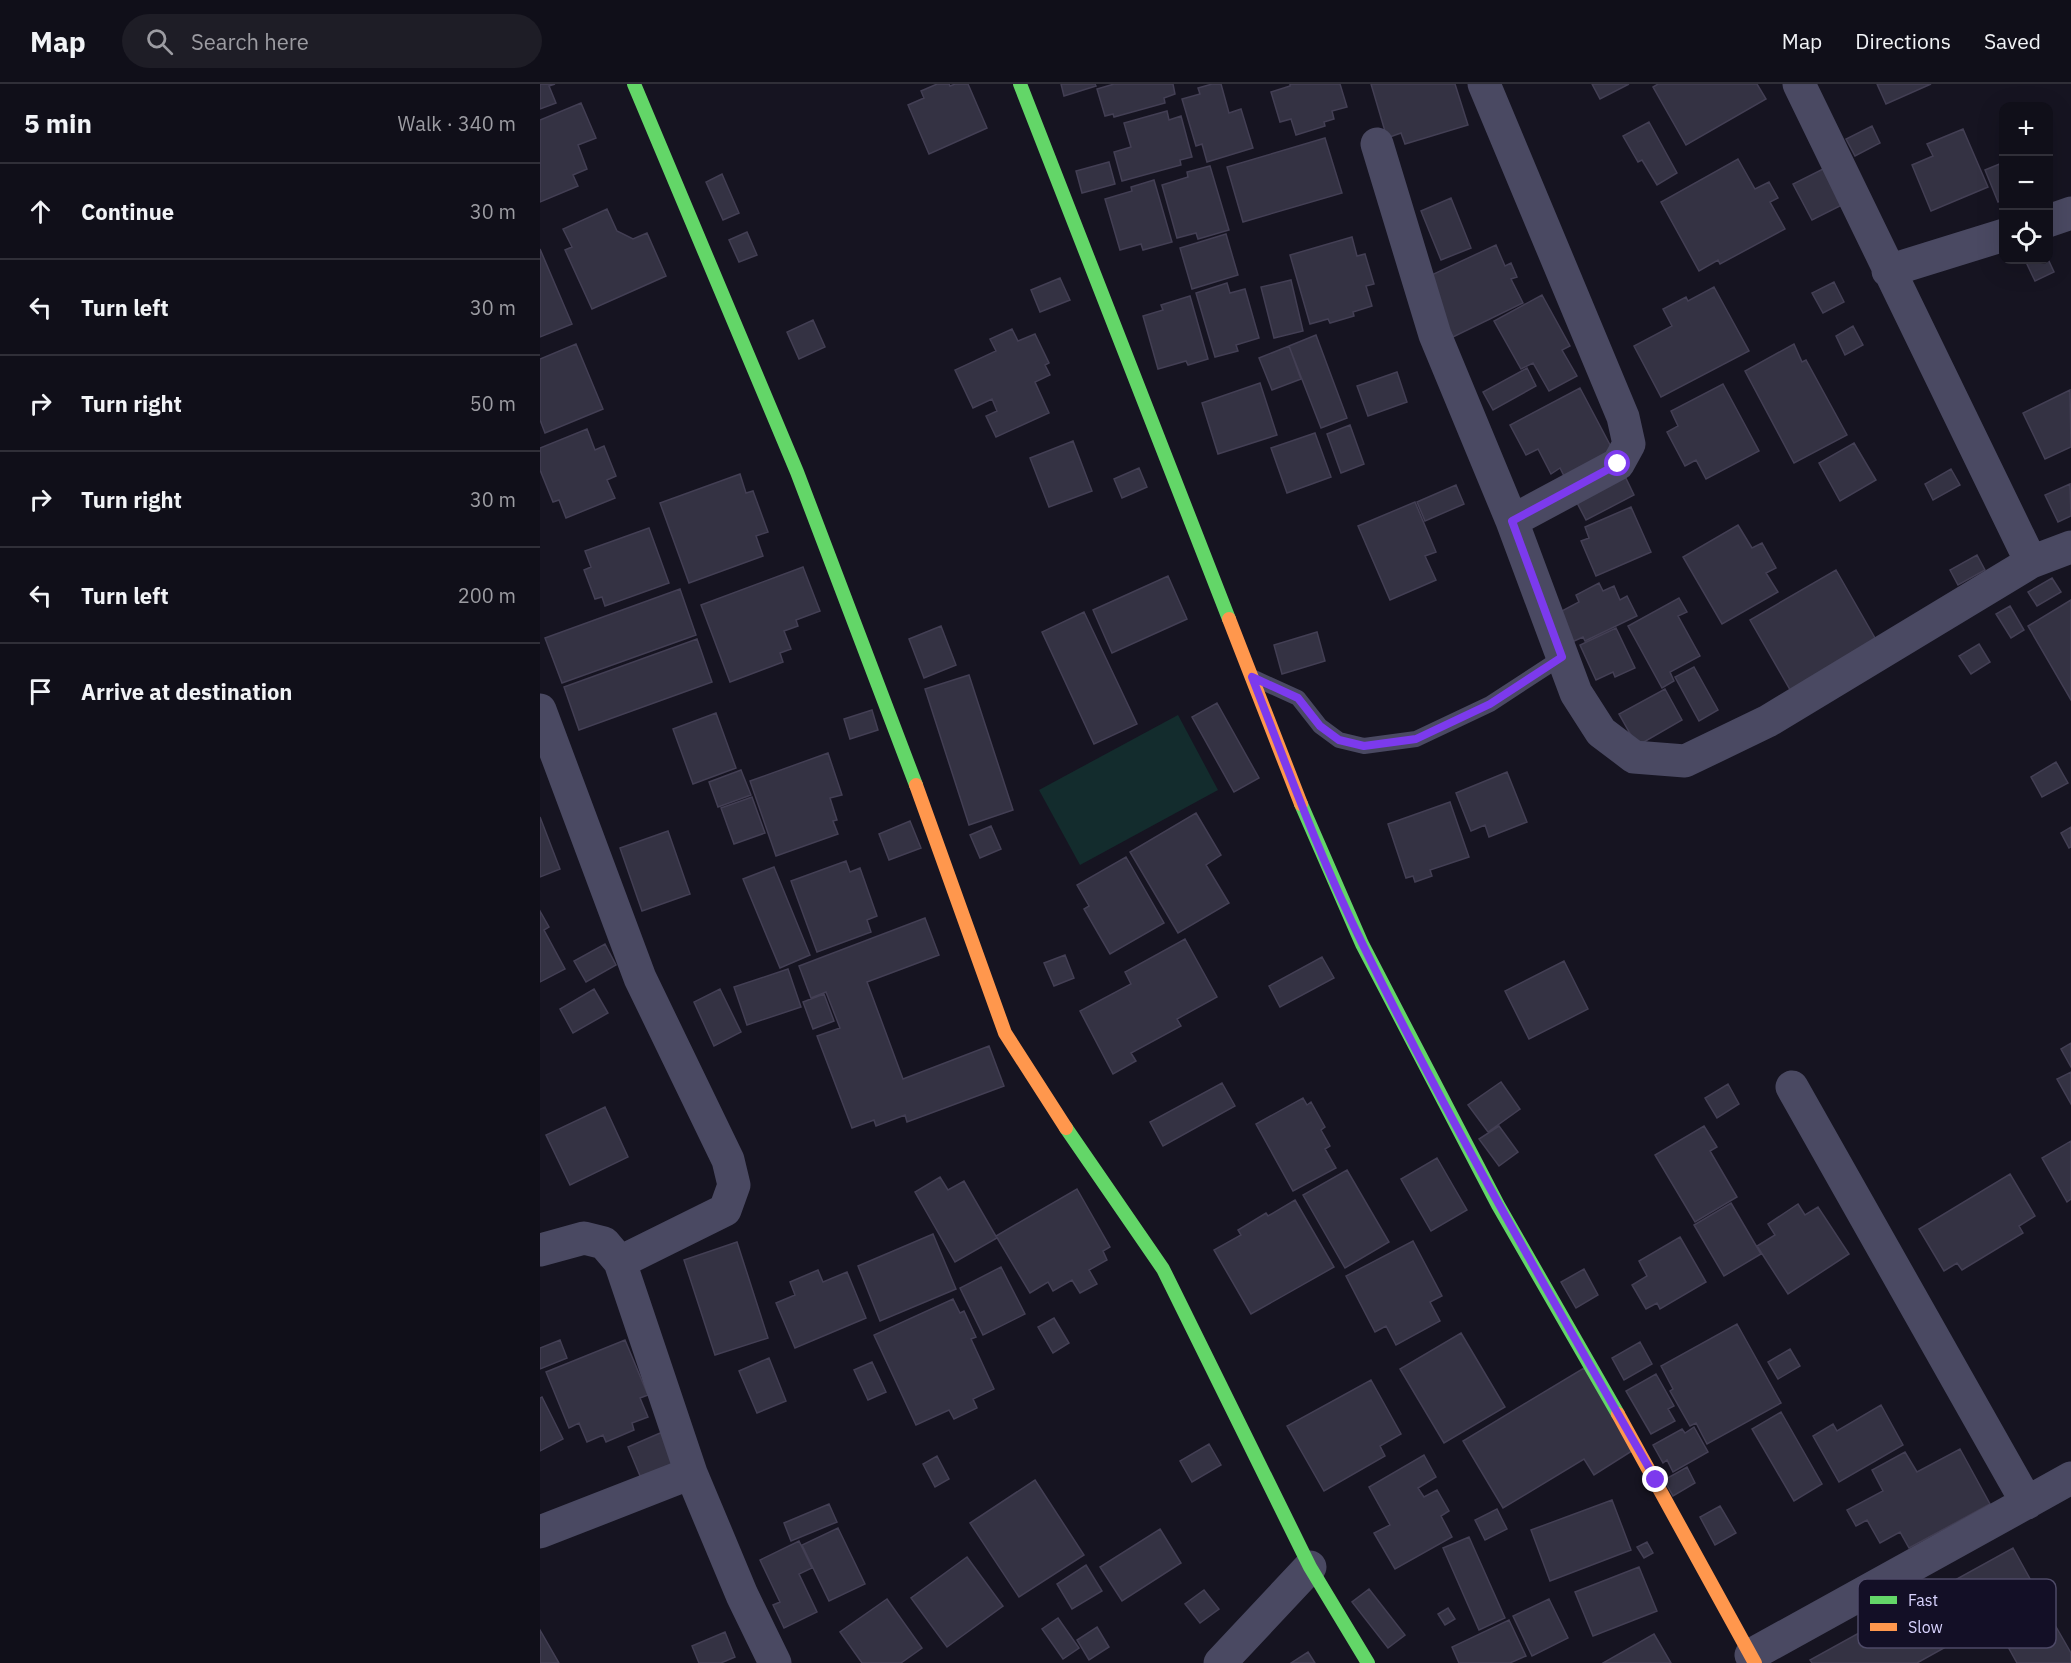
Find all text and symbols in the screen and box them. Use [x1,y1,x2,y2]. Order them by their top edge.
search box [122,14,542,68]
text: Map [30,23,86,60]
icon: search [143,25,176,58]
text: Search here [191,27,309,56]
text: Map [1782,27,1822,55]
text: Directions [1855,27,1951,55]
text: Saved [1984,27,2041,55]
map controls [1999,102,2053,264]
button: + [1999,102,2053,156]
text: 5 min [24,106,92,140]
text: Walk · 340 m [398,110,516,137]
button: − [1999,156,2053,210]
icon: ahead [24,195,57,228]
text: Continue [81,197,174,226]
text: 30 m [470,198,516,225]
button: locate [1999,210,2053,264]
icon: left [24,291,57,324]
text: Turn left [81,293,169,322]
text: 30 m [470,294,516,321]
icon: right [24,387,57,420]
text: Turn right [81,389,182,418]
text: 50 m [470,390,516,417]
route start [1604,450,1630,476]
icon: right [24,483,57,516]
text: Turn right [81,485,182,514]
text: 30 m [470,486,516,513]
icon: left [24,579,57,612]
text: Turn left [81,581,169,610]
text: 200 m [458,582,516,609]
icon: arrive [24,675,57,708]
text: Arrive at destination [81,677,292,706]
route end [1642,1466,1668,1492]
legend [1858,1579,2056,1648]
text: Fast [1908,1590,1938,1610]
text: Slow [1908,1617,1943,1637]

